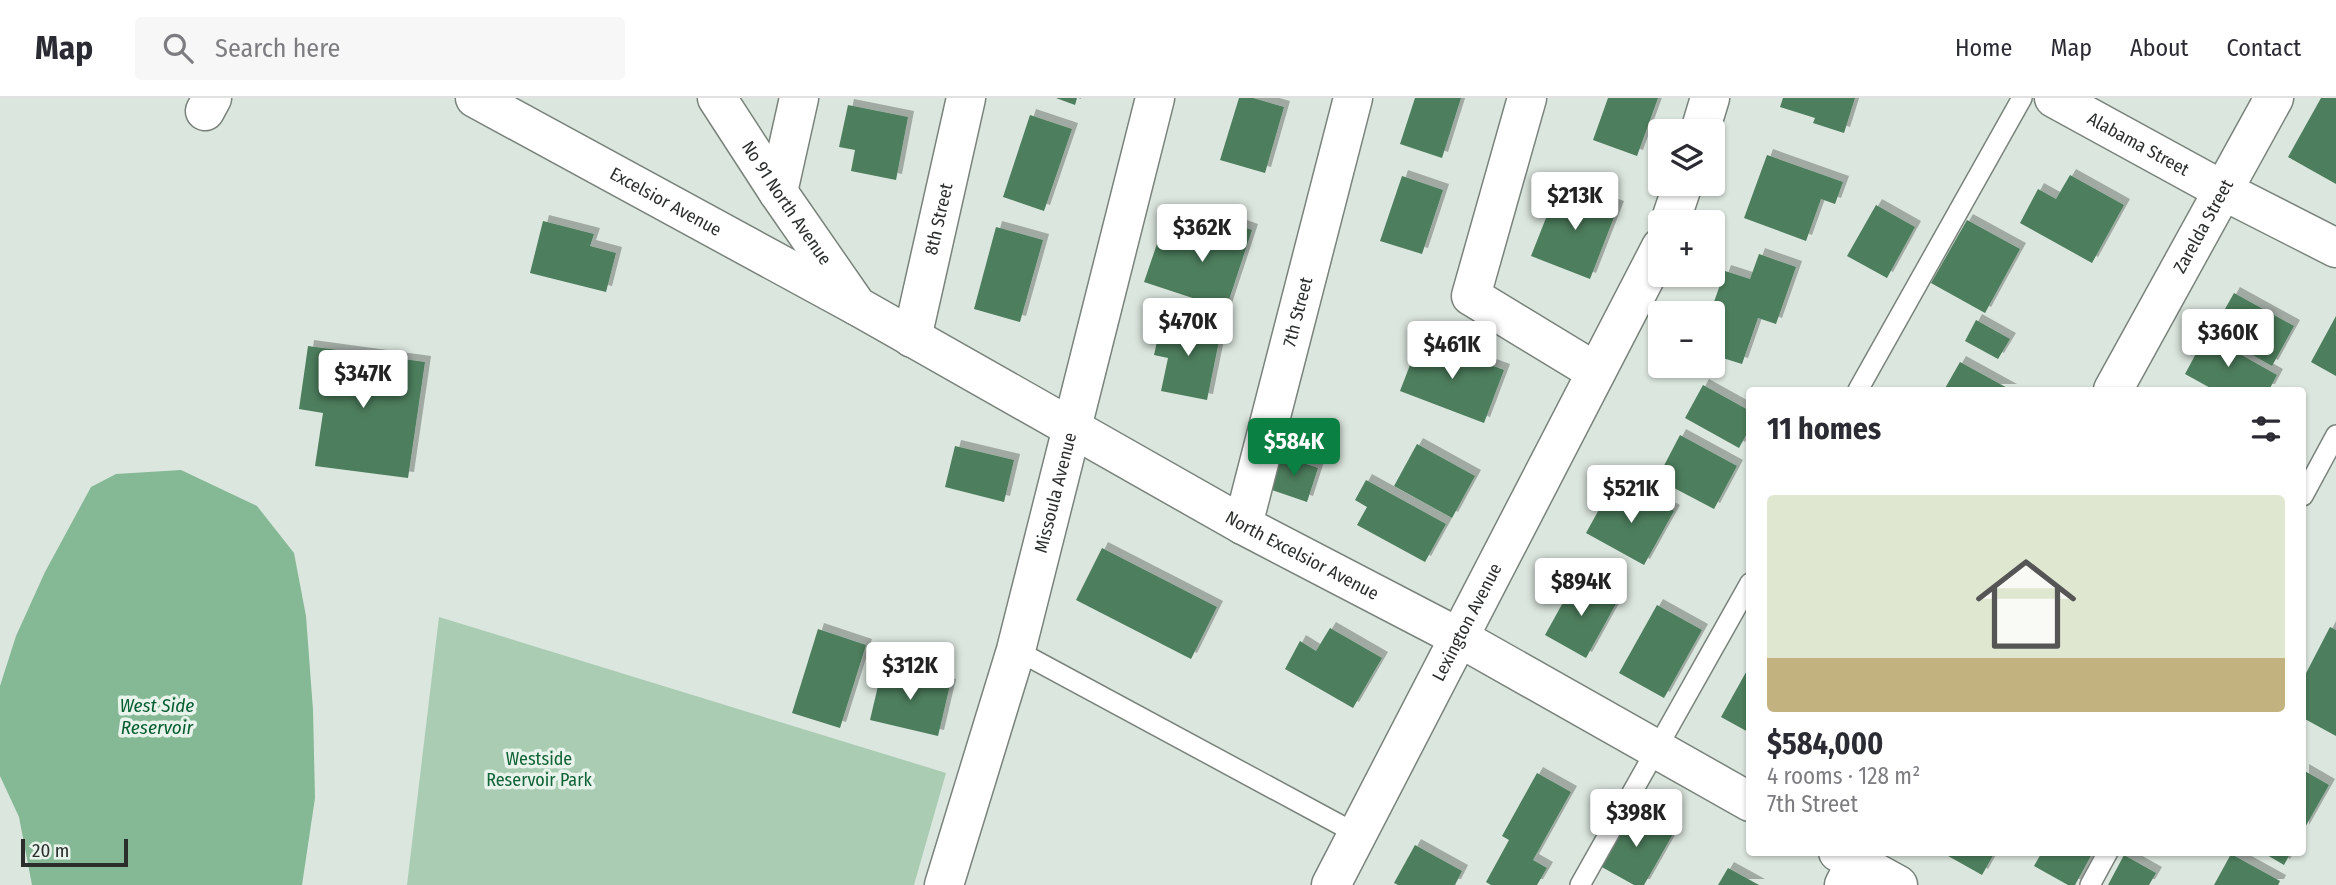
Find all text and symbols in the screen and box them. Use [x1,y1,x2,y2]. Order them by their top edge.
search box [135,17,625,80]
text: Map [35,28,93,68]
icon: search [159,29,197,67]
text: Search here [215,33,340,64]
text: Home [1955,34,2012,62]
text: Map [2050,34,2092,62]
text: About [2130,34,2188,62]
text: Contact [2226,34,2301,62]
street label: Alabama Street [2084,107,2193,181]
map controls [1648,119,1725,378]
button: layers [1648,119,1725,196]
street label: No 91 North Avenue [737,137,836,269]
street label: Excelsior Avenue [606,163,725,241]
pin: $213K [1526,172,1624,232]
street label: Zarelda Street [2169,176,2238,277]
street label: 8th Street [920,181,958,257]
text: $213K [1547,181,1603,209]
pin: $362K [1153,204,1251,264]
button: + [1648,210,1725,287]
text: $362K [1173,213,1231,241]
street label: 7th Street [1278,275,1317,349]
pin: $470K [1139,299,1237,358]
button: − [1648,301,1725,378]
text: $470K [1159,307,1217,335]
pin: $360K [2179,310,2277,369]
text: $360K [2198,318,2258,346]
pin: $461K [1403,322,1501,381]
text: $461K [1423,330,1481,358]
pin: $347K [314,350,412,410]
text: $347K [335,359,391,387]
icon: filters [2247,410,2285,448]
text: 11 homes [1767,411,1881,447]
pin: $584K [1245,418,1343,478]
text: $584K [1264,427,1324,455]
street label: Missoula Avenue [1030,430,1081,555]
pin: $521K [1582,466,1680,525]
text: $521K [1603,474,1659,502]
street label: North Excelsior Avenue [1221,506,1382,605]
icon: home [1963,541,2089,667]
street label: Lexington Avenue [1427,559,1507,685]
pin: $894K [1532,559,1630,618]
text: $894K [1551,567,1611,595]
pin: $312K [861,642,959,702]
text: $312K [882,651,938,679]
water label: West Side Reservoir [120,694,195,739]
text: $584,000 [1767,726,1883,762]
park label: Westside Reservoir Park [486,748,592,791]
text: 4 rooms · 128 m² [1767,762,1920,790]
pin: $398K [1587,790,1685,849]
text: 7th Street [1767,790,1858,818]
text: $398K [1606,798,1666,826]
scale bar [21,836,128,868]
text: 20 m [32,839,69,862]

